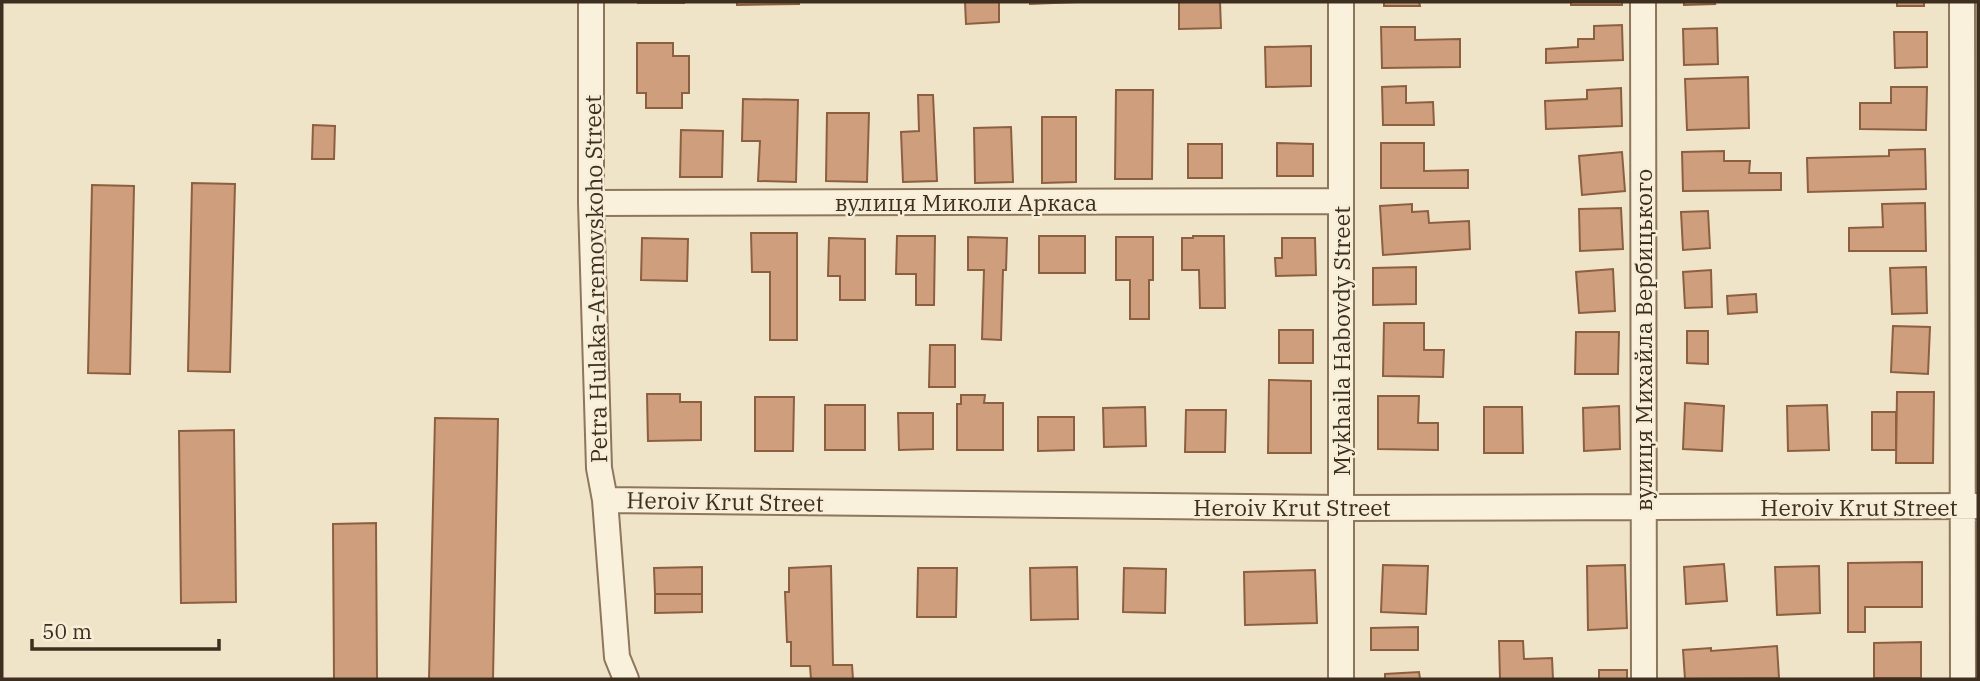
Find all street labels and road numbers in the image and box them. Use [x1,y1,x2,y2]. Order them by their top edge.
street label: Petra Hulaka-Aremovskoho Street [577,95,613,463]
street label: вулиця Михайла Вербицького [1628,169,1658,511]
street label: вулиця Миколи Аркаса [835,187,1097,217]
street label: Mykhaila Habovdy Street [1326,206,1356,476]
street label: Heroiv Krut Street [626,484,824,518]
street label: Heroiv Krut Street [1193,492,1391,522]
street label: Heroiv Krut Street [1760,492,1958,522]

